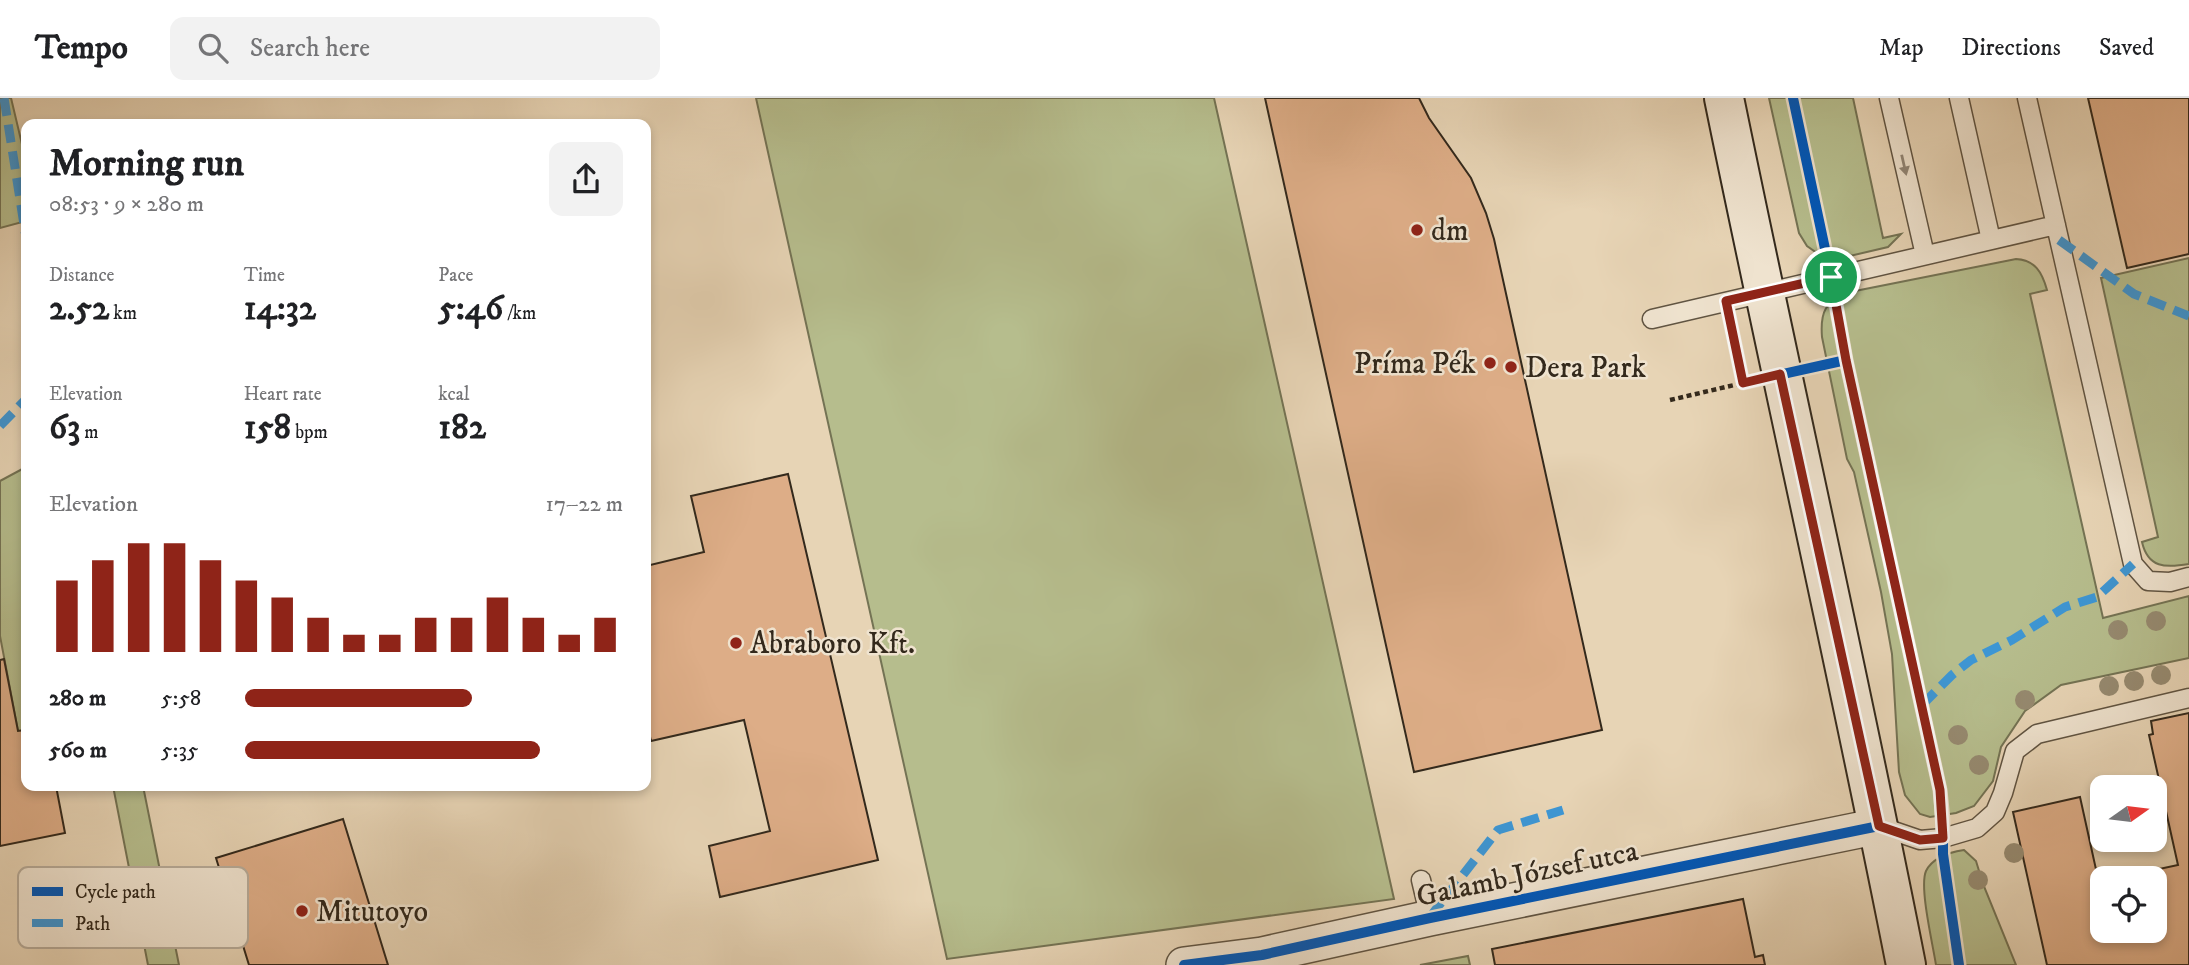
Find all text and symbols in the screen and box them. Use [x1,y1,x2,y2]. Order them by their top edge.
search box [170,17,660,80]
text: Tempo [35,28,128,69]
icon: search [194,29,232,67]
text: Search here [250,32,370,65]
text: Map [1879,33,1924,63]
text: Directions [1962,33,2061,63]
text: Saved [2099,33,2154,63]
text: Morning run [49,140,244,188]
button: share [549,142,623,216]
one-way arrow [1899,154,1910,176]
text: 08:53 · 9 × 280 m [49,190,204,219]
place label: dm [1431,213,1469,250]
marker: dm [1409,222,1425,238]
pin [1801,247,1861,307]
icon: arrive [1812,258,1850,296]
text: Distance [49,264,114,287]
text: Time [244,264,285,287]
text: Pace [438,264,473,287]
text: 2.52 [49,287,109,331]
text: 14:32 [244,287,316,331]
text: 5:46 [438,287,503,331]
text: km [109,302,137,325]
text: /km [503,302,536,325]
place label: Príma Pék [1354,346,1476,383]
place label: Dera Park [1525,350,1646,387]
marker: Príma Pék [1482,355,1498,371]
marker: Dera Park [1503,359,1519,375]
text: Elevation [49,383,123,406]
text: Heart rate [244,383,322,406]
text: kcal [438,383,470,406]
text: 63 [49,406,80,450]
text: 158 [244,406,291,450]
text: 182 [438,406,486,450]
text: m [80,421,99,444]
text: bpm [291,421,328,444]
text: Elevation [49,490,138,519]
text: 17–22 m [546,490,623,519]
place label: Abraboro Kft. [750,626,915,663]
marker: Abraboro Kft. [728,635,744,651]
text: 280 m [49,684,106,713]
text: 5:58 [161,684,201,713]
text: 560 m [49,736,107,765]
text: 5:35 [161,736,198,765]
north arrow [2090,775,2166,852]
map controls [2090,775,2167,943]
street label: Galamb József utca [1413,833,1642,916]
button: locate [2090,866,2167,943]
legend [18,867,248,948]
text: Cycle path [75,881,156,904]
place label: Mitutoyo [316,894,428,931]
marker: Mitutoyo [294,903,310,919]
text: Path [75,913,110,936]

